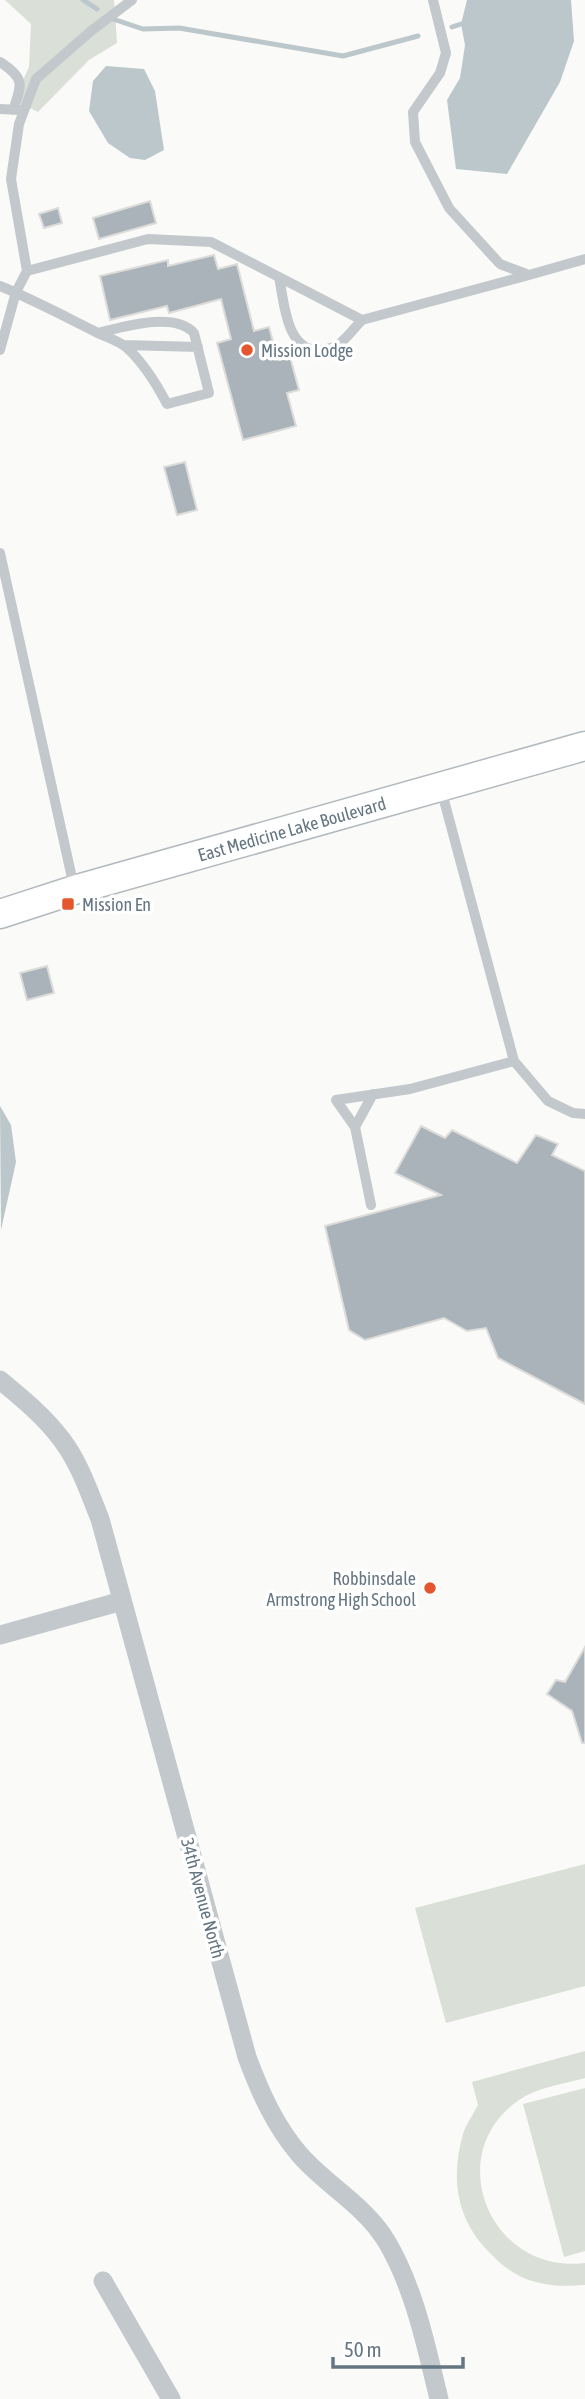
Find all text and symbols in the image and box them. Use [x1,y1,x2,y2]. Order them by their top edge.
place label: Mission Lodge [261,340,353,361]
marker: Mission Lodge [239,342,255,358]
street label: East Medicine Lake Boulevard [195,792,388,865]
place label: Mission En [82,894,151,915]
marker: Mission En [60,896,76,912]
place label: Robbinsdale Armstrong High School [266,1568,416,1610]
marker: Robbinsdale Armstrong High School [422,1580,438,1596]
street label: 34th Avenue North [177,1836,229,1960]
scale bar [333,2326,462,2370]
text: 50 m [344,2337,382,2361]

